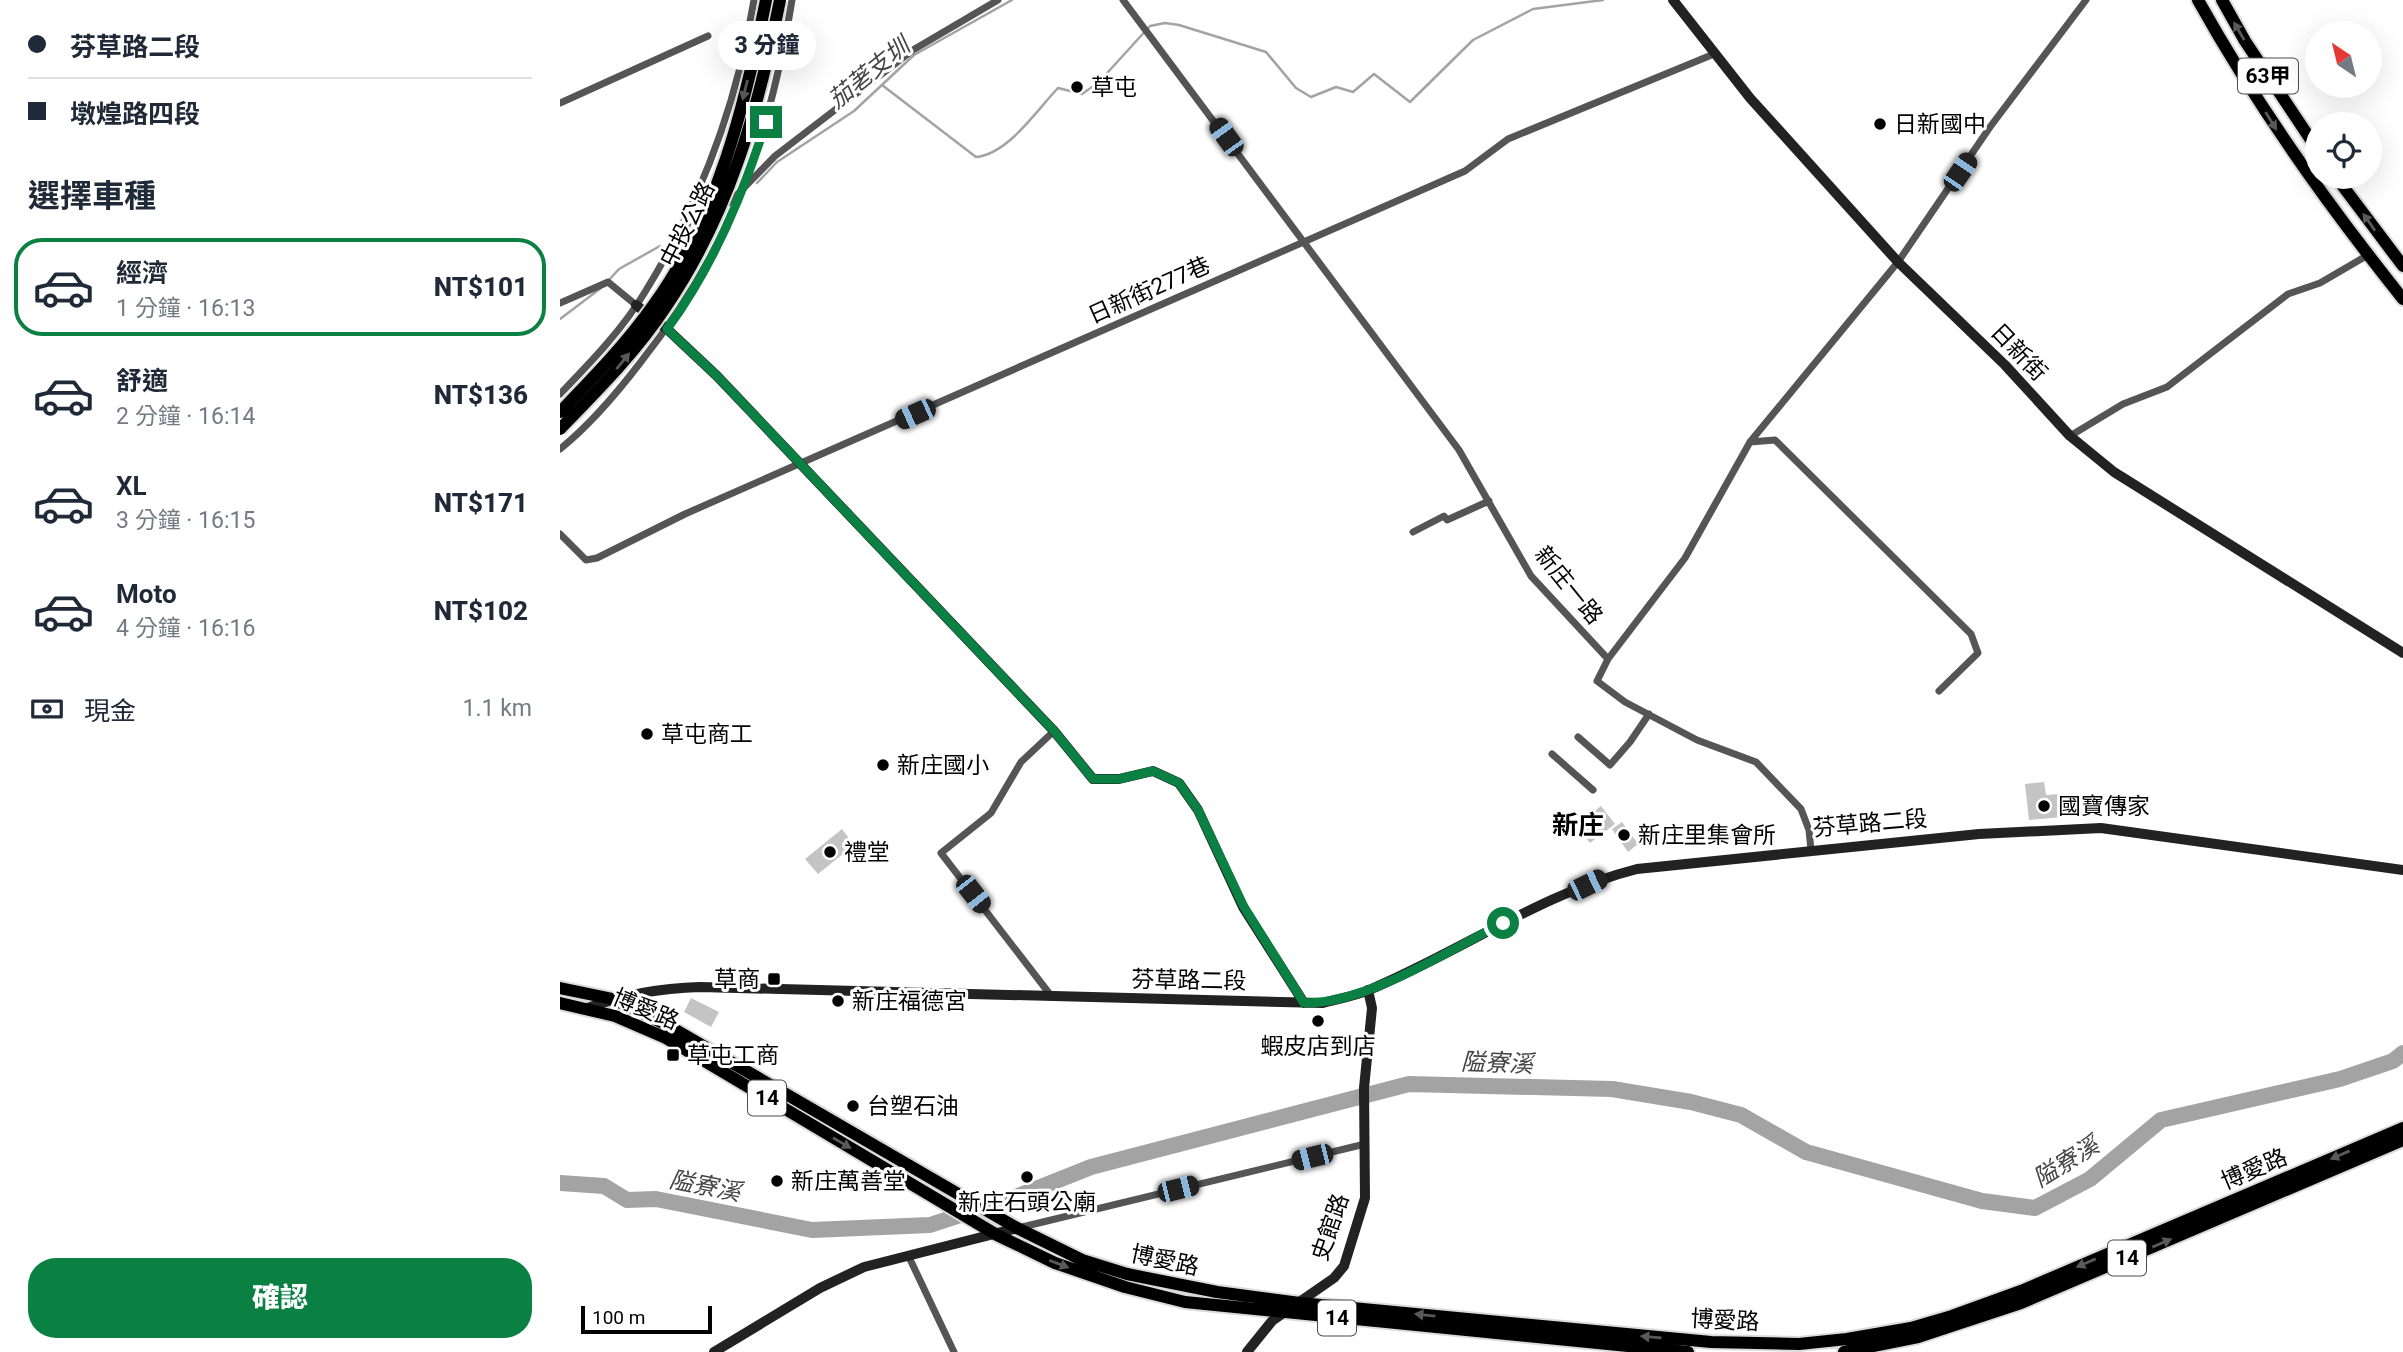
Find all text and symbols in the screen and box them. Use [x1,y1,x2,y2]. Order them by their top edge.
callout: 3 分鐘 [717,20,815,69]
one-way arrow [2233,21,2245,41]
north arrow [2305,21,2382,98]
map controls [2305,21,2382,189]
water label: 茄荖支圳 [823,30,917,114]
text: 芬草路二段 [70,32,200,62]
text: 3 分鐘 [735,32,800,59]
road number: 63甲 [2238,58,2298,94]
place label: 草屯 [1091,74,1137,101]
one-way arrow [739,79,750,101]
marker: 草屯 [1069,79,1085,95]
text: 墩煌路四段 [70,99,200,129]
route end [750,106,782,138]
place label: 日新國中 [1894,111,1986,138]
one-way arrow [2265,112,2278,131]
button: locate [2305,112,2382,189]
car [1206,114,1247,160]
marker: 日新國中 [1872,116,1888,132]
car [1940,149,1981,195]
text: 選擇車種 [28,177,156,215]
street label: 中投公路 [655,177,720,271]
one-way arrow [2362,213,2376,231]
street label: 日新街277巷 [1084,252,1214,329]
icon: car [32,256,95,319]
text: 經濟 [116,258,168,288]
text: NT$101 [434,272,528,302]
text: 1 分鐘 · 16:13 [116,295,255,322]
street label: 日新街 [1985,318,2052,387]
one-way arrow [616,352,630,370]
icon: car [32,364,95,427]
text: 舒適 [116,366,168,396]
text: NT$136 [434,380,528,410]
car [892,396,939,432]
text: 2 分鐘 · 16:14 [116,403,255,430]
text: XL [116,471,147,501]
icon: car [32,472,95,535]
text: NT$171 [434,488,528,518]
text: 3 分鐘 · 16:15 [116,507,255,534]
street label: 新庄一路 [1529,541,1608,630]
text: Moto [116,579,177,609]
icon: car [32,580,95,643]
text: NT$102 [434,596,528,626]
text: 4 分鐘 · 16:16 [116,615,255,642]
icon: cash [28,690,66,728]
text: 1.1 km [463,695,532,722]
text: 現金 [84,696,136,726]
place label: 草屯商工 [661,721,753,748]
marker: 草屯商工 [639,726,655,742]
place label: 新庄國小 [897,752,989,779]
marker: 新庄國小 [875,757,891,773]
place label: 國寶傳家 [2058,793,2150,820]
marker: 國寶傳家 [2036,798,2052,814]
street label: 芬草路二段 [1812,805,1929,842]
district label: 新庄 [1552,810,1604,840]
place label: 新庄里集會所 [1638,822,1776,849]
marker: 新庄里集會所 [1616,827,1632,843]
place label: 禮堂 [844,839,890,866]
marker: 禮堂 [822,844,838,860]
car [1564,866,1611,904]
car [952,871,995,917]
route start [1487,907,1519,939]
place label: 草商 [714,966,760,993]
street label: 芬草路二段 [1131,966,1247,995]
marker: 草商 [766,971,782,987]
street label: 博愛路 [609,984,683,1035]
place label: 新庄福德宮 [852,988,967,1015]
marker: 新庄福德宮 [830,993,846,1009]
marker: 蝦皮店到店 [1310,1013,1326,1029]
place label: 蝦皮店到店 [1261,1033,1376,1060]
place label: 草屯工商 [687,1042,779,1069]
marker: 草屯工商 [665,1047,681,1063]
water label: 隘寮溪 [1461,1048,1536,1078]
road number: 14 [748,1080,786,1116]
place label: 台塑石油 [867,1093,959,1120]
marker: 台塑石油 [845,1098,861,1114]
water label: 隘寮溪 [2028,1129,2106,1193]
one-way arrow [833,1137,852,1149]
car [1290,1142,1335,1172]
street label: 博愛路 [2217,1144,2291,1195]
one-way arrow [2330,1150,2351,1161]
water label: 隘寮溪 [667,1165,746,1207]
place label: 新庄萬善堂 [791,1168,906,1195]
marker: 新庄石頭公廟 [1019,1169,1035,1185]
marker: 新庄萬善堂 [769,1173,785,1189]
car [1156,1174,1201,1204]
place label: 新庄石頭公廟 [958,1189,1096,1216]
street label: 史館路 [1306,1190,1354,1264]
one-way arrow [2152,1237,2173,1248]
street label: 博愛路 [1128,1240,1201,1281]
road number: 14 [2108,1240,2146,1276]
one-way arrow [2076,1257,2096,1269]
button: 確認 [28,1258,532,1338]
one-way arrow [1049,1258,1070,1269]
road number: 14 [1318,1300,1356,1336]
scale bar [581,1303,712,1335]
street label: 博愛路 [1690,1305,1760,1336]
text: 100 m [592,1306,645,1329]
one-way arrow [1414,1310,1436,1321]
one-way arrow [1640,1331,1662,1342]

